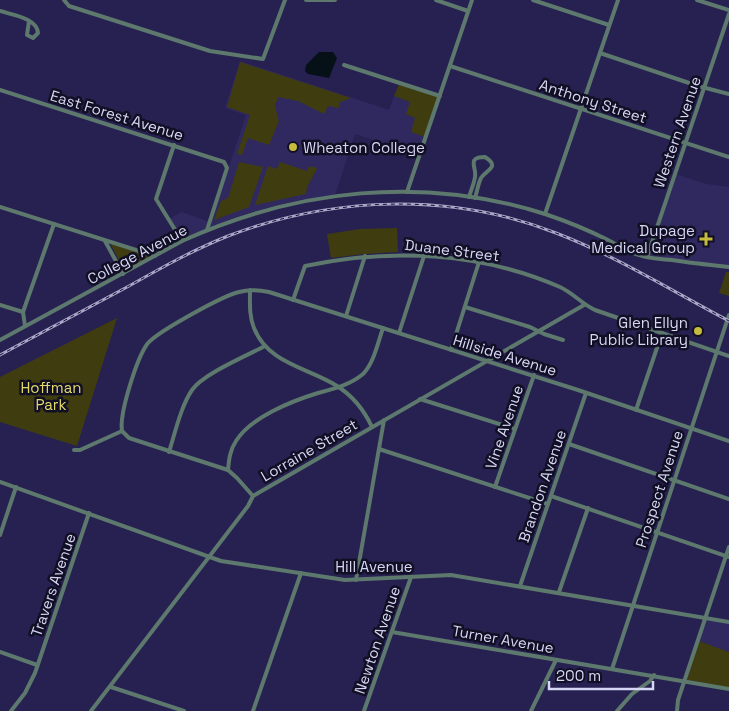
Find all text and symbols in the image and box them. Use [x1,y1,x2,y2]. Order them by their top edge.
street label: Western Avenue [649,74,705,190]
street label: Anthony Street [537,75,649,127]
street label: East Forest Avenue [48,86,186,144]
place label: Wheaton College [303,138,425,157]
marker: Wheaton College [287,141,299,153]
street label: College Avenue [84,220,190,288]
place label: Dupage Medical Group [591,221,695,257]
marker: Dupage Medical Group [699,232,713,246]
street label: Duane Street [403,235,501,265]
place label: Glen Ellyn Public Library [590,313,688,349]
marker: Glen Ellyn Public Library [692,325,704,337]
street label: Hillside Avenue [451,330,559,380]
park label: Hoffman Park [21,378,81,414]
street label: Vine Avenue [481,382,527,472]
street label: Lorraine Street [257,415,361,485]
street label: Brandon Avenue [514,427,570,545]
street label: Prospect Avenue [631,428,687,550]
street label: Travers Avenue [26,531,80,639]
street label: Hill Avenue [335,557,413,576]
street label: Newton Avenue [350,584,404,696]
street label: Turner Avenue [451,621,555,657]
scale bar [549,658,653,690]
text: 200 m [556,666,601,685]

